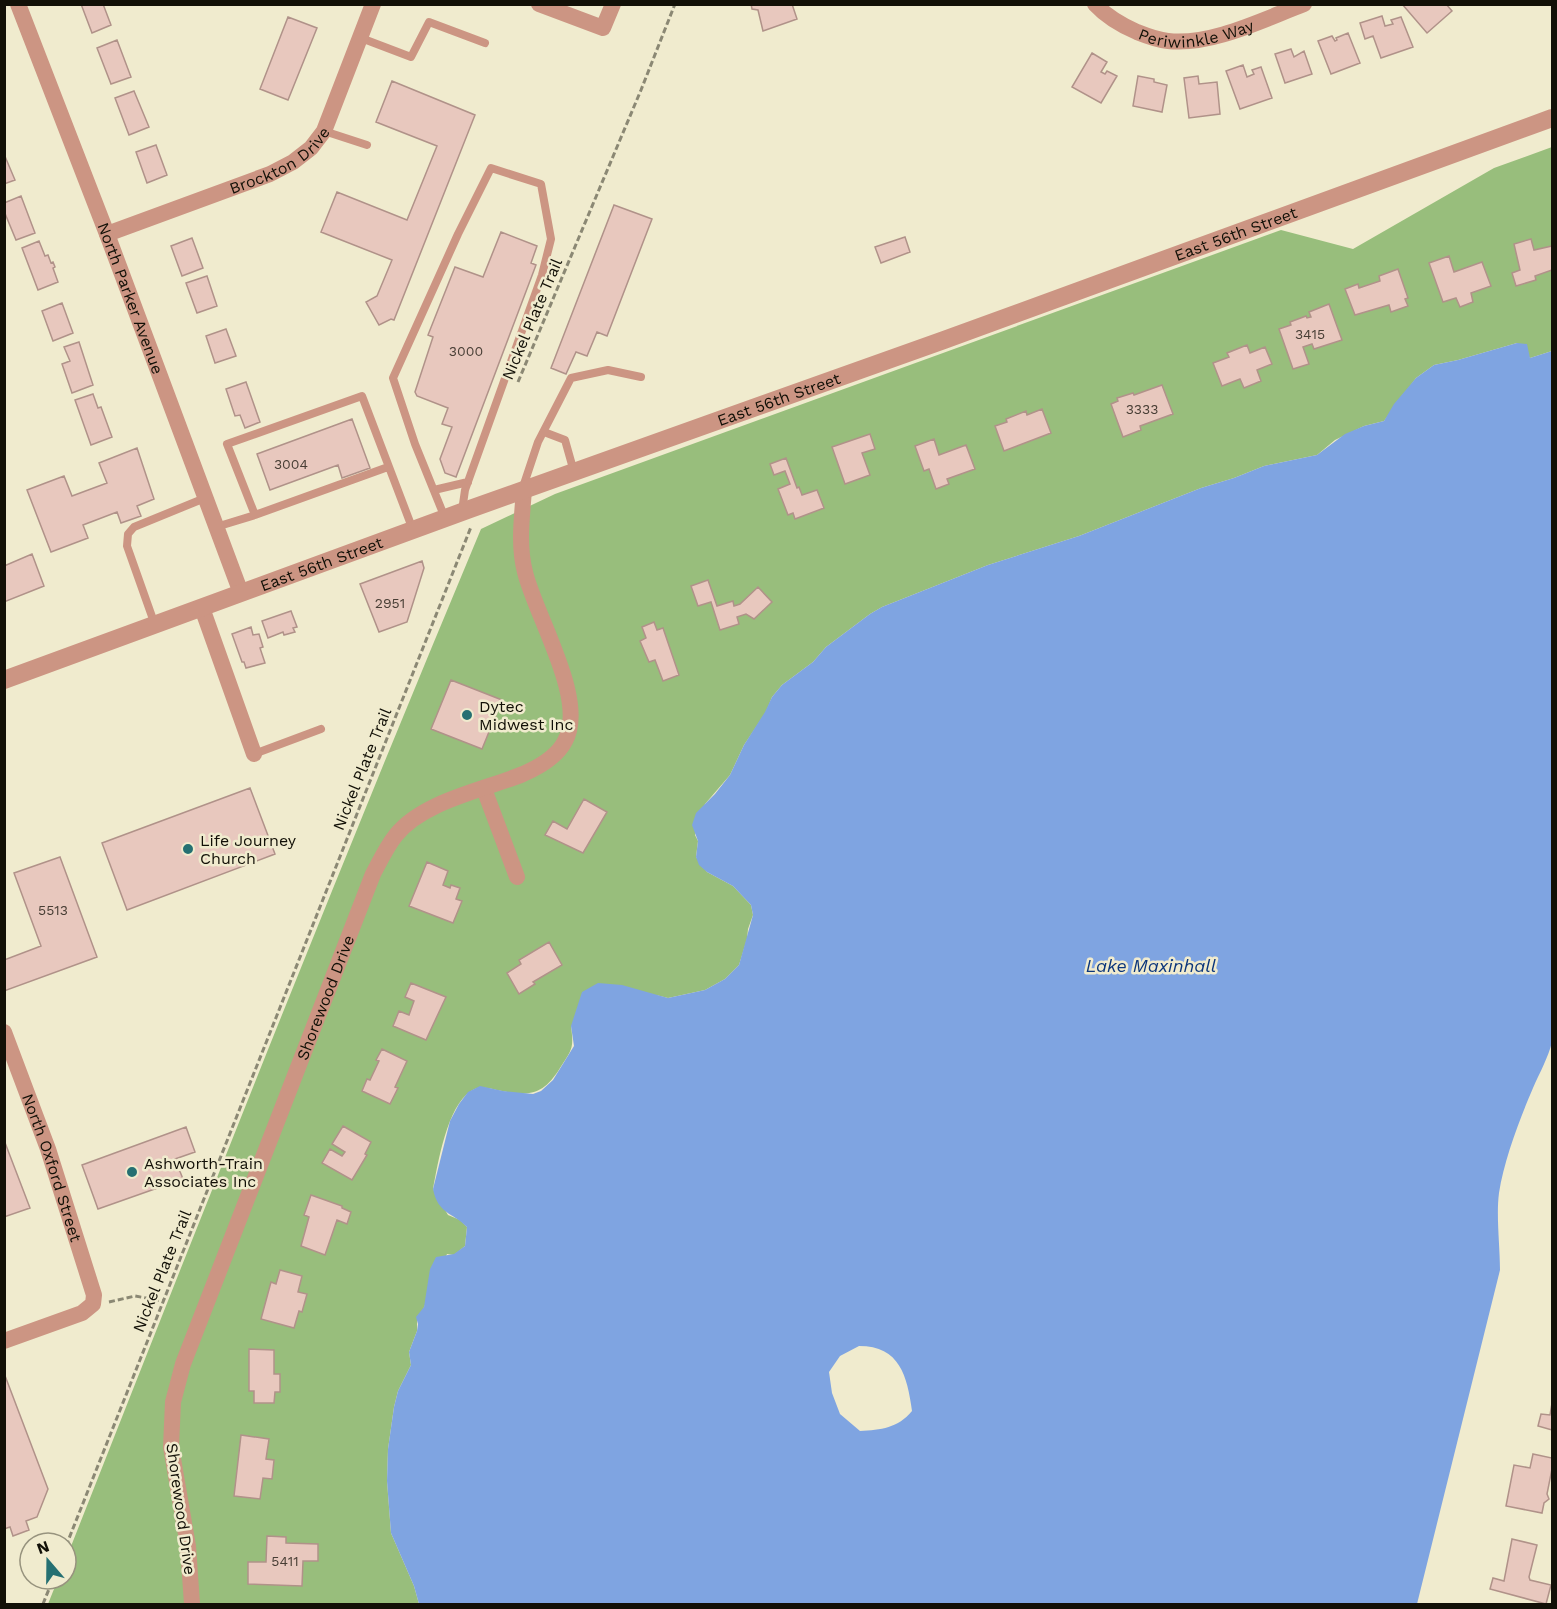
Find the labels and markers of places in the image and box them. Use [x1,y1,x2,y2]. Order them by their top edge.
place label: Dytec Midwest Inc [479,697,573,734]
marker: Dytec Midwest Inc [460,708,474,722]
place label: Life Journey Church [200,831,297,868]
marker: Life Journey Church [181,842,195,856]
place label: Ashworth-Train Associates Inc [144,1154,263,1191]
marker: Ashworth-Train Associates Inc [125,1165,139,1179]

